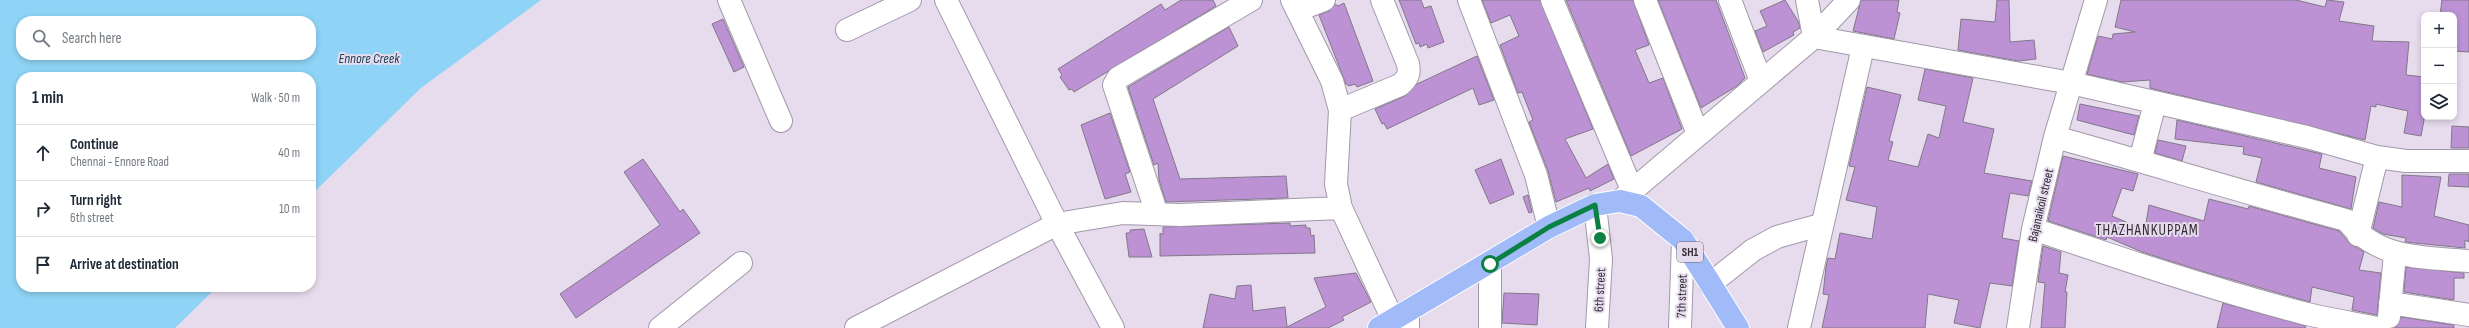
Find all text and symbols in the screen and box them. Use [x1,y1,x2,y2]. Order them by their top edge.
map controls [2421,12,2457,120]
button: + [2421,12,2457,48]
search box [16,16,316,60]
icon: search [30,27,52,49]
text: Search here [62,29,122,48]
button: − [2421,48,2457,84]
water label: Ennore Creek [339,50,400,67]
button: layers [2421,84,2457,120]
text: 1 min [32,88,64,108]
text: Walk · 50 m [251,90,300,106]
text: Continue [70,135,119,154]
icon: ahead [32,142,54,164]
text: 40 m [278,145,300,161]
text: Chennai - Ennore Road [70,154,169,170]
street label: Bajanaikoil street [2025,167,2057,243]
text: Turn right [70,191,122,210]
icon: right [32,198,54,220]
text: 10 m [279,201,300,217]
text: 6th street [70,210,114,226]
district label: THAZHANKUPPAM [2095,221,2199,240]
route end [1591,229,1609,247]
road number: SH1 [1677,242,1703,262]
icon: arrive [32,254,54,276]
text: Arrive at destination [70,255,179,274]
route start [1481,255,1499,273]
street label: 6th street [1591,268,1609,312]
street label: 7th street [1673,274,1691,318]

